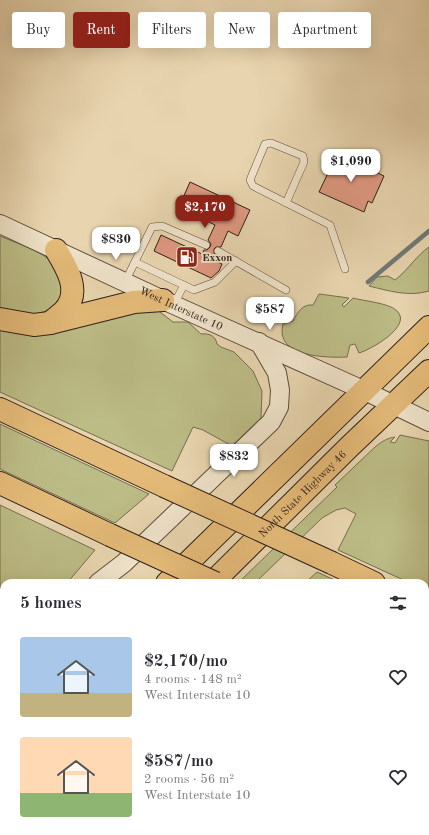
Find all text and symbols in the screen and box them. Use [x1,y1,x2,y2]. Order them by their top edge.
chip: Buy [12,12,65,48]
chip: Rent [73,12,130,48]
chip: Filters [138,12,206,48]
chip: New [214,12,270,48]
chip: Apartment [278,12,371,48]
pin: $1,090 [318,149,384,183]
text: $1,090 [330,155,372,168]
pin: $2,170 [172,195,238,229]
text: $2,170 [184,201,226,214]
pin: $830 [92,227,140,261]
text: $830 [101,233,131,246]
fuel station icon: Exxon [174,244,200,270]
place label: Exxon [202,253,232,264]
street label: West Interstate 10 [137,286,224,333]
pin: $587 [246,297,294,331]
text: $587 [255,303,285,316]
pin: $832 [210,444,258,478]
street label: North State Highway 46 [257,449,349,540]
text: $832 [219,450,249,463]
icon: filters [387,592,409,614]
text: 5 homes [20,595,82,612]
icon: home [52,653,100,701]
text: $2,170/mo [144,653,228,670]
icon: heart [387,666,409,688]
text: 4 rooms · 148 m² [144,673,242,686]
text: West Interstate 10 [144,689,250,702]
icon: home [52,753,100,801]
text: $587/mo [144,753,213,770]
icon: heart [387,766,409,788]
text: 2 rooms · 56 m² [144,773,234,786]
text: West Interstate 10 [144,789,250,802]

